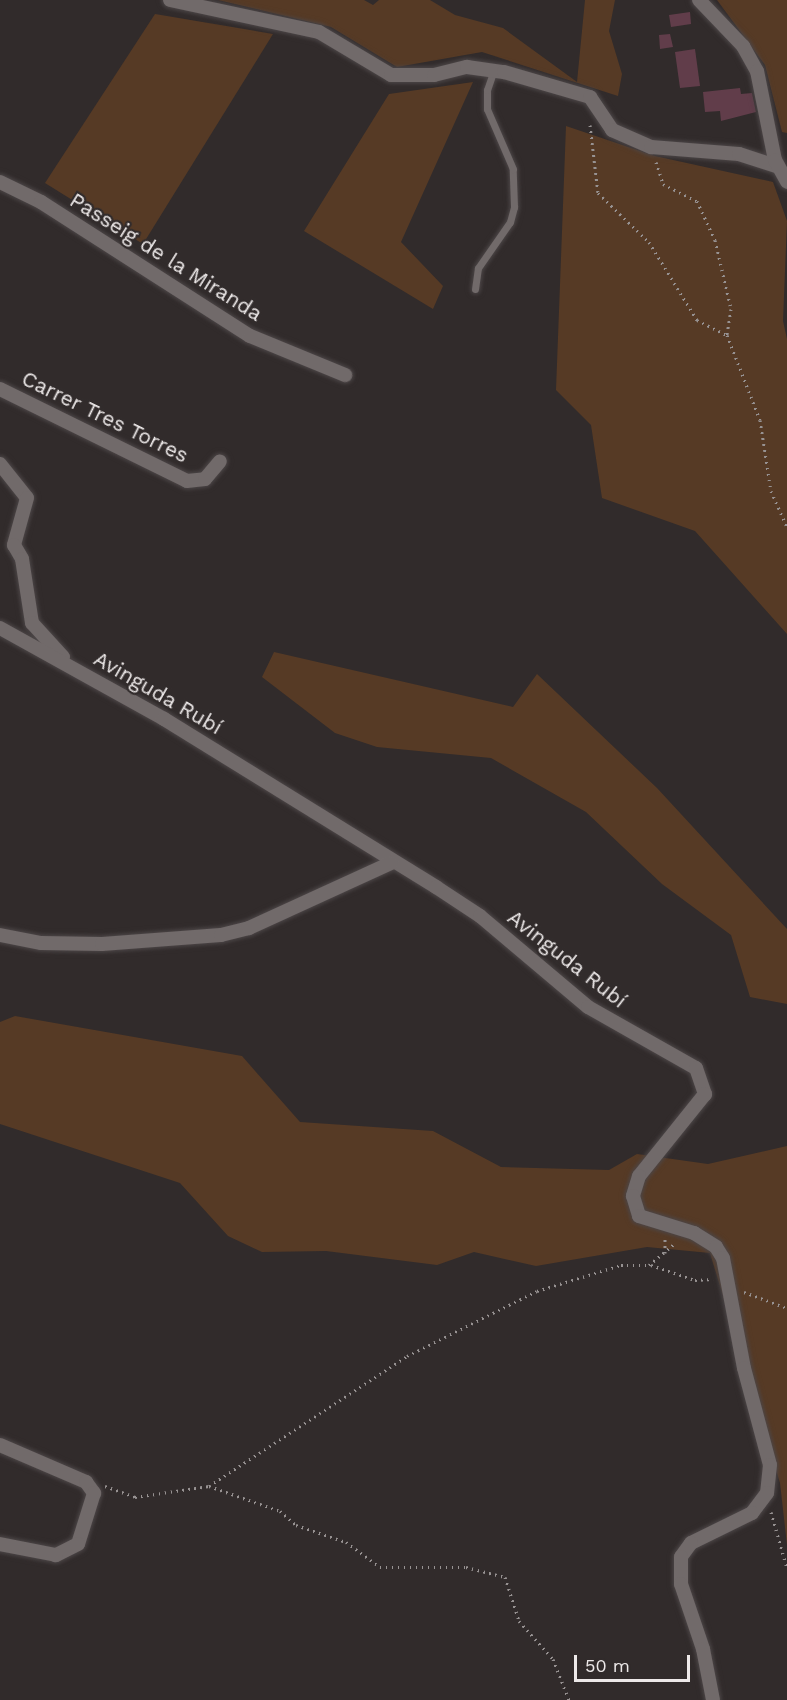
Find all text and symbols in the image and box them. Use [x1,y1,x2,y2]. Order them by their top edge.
street label: Passeig de la Miranda [65,187,267,327]
street label: Carrer Tres Torres [17,365,193,469]
street label: Avinguda Rubí [89,646,227,740]
street label: Avinguda Rubí [502,905,632,1013]
scale bar [577,1643,692,1681]
text: 50 m [585,1655,630,1676]

